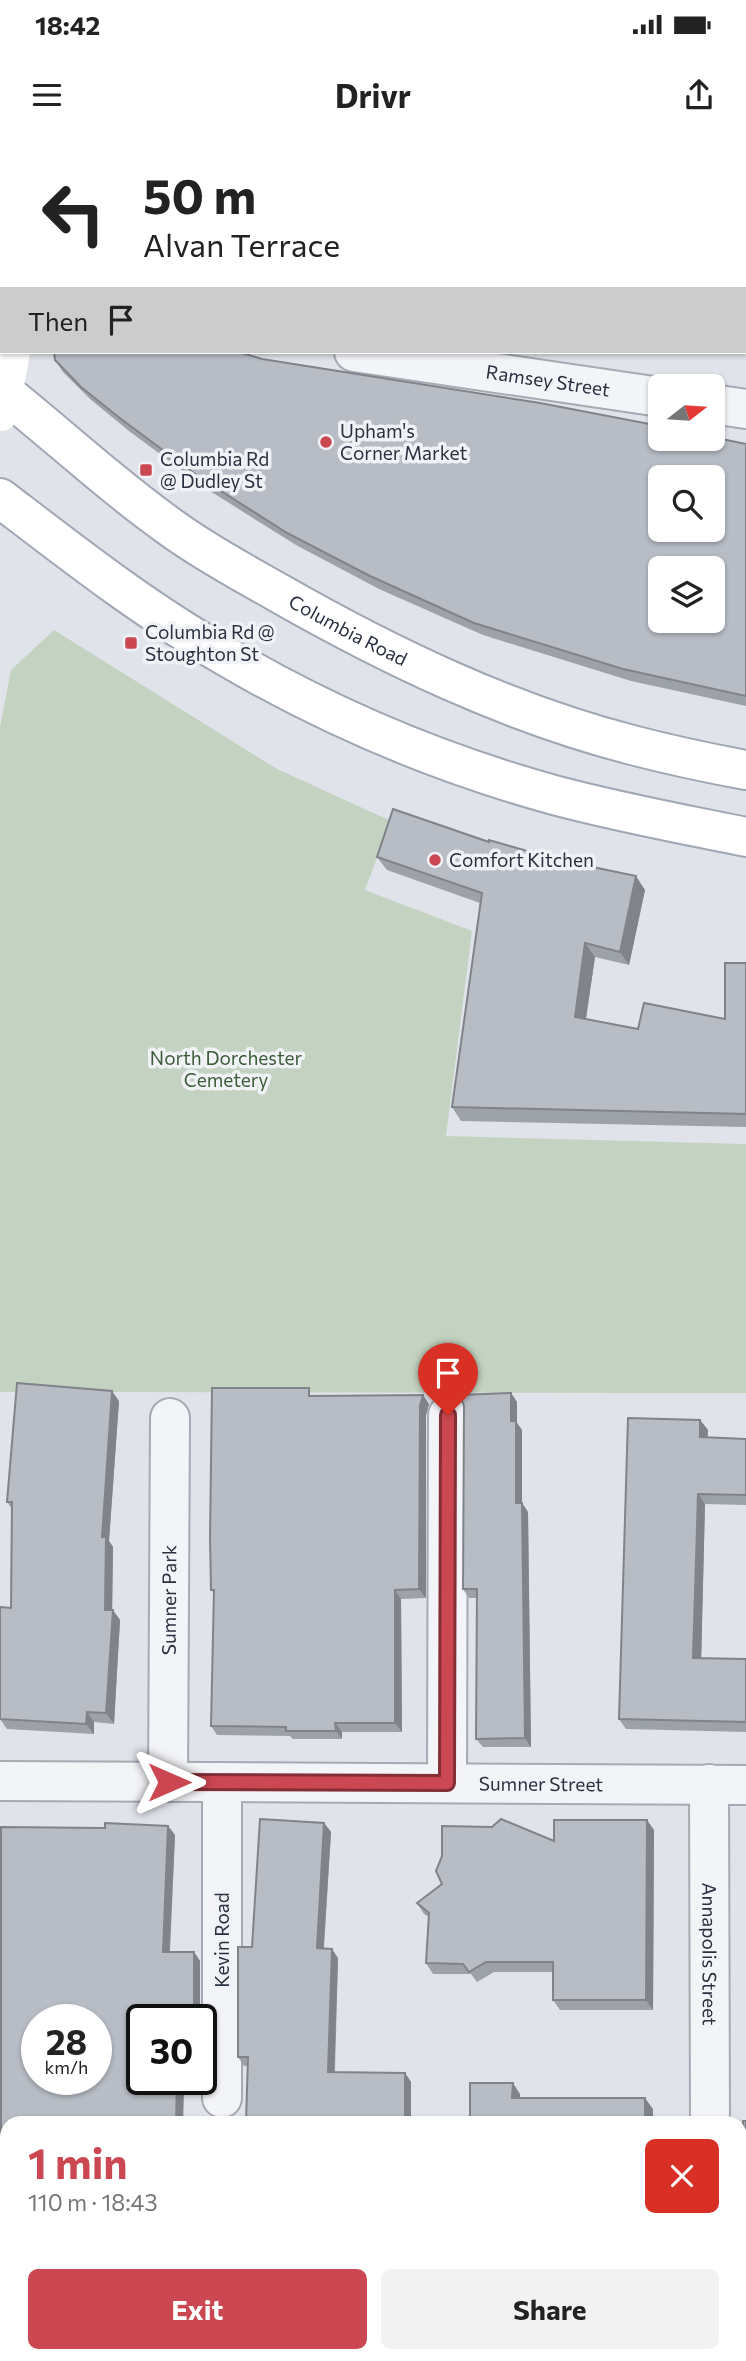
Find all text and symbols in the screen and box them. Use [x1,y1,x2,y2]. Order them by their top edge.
text: 18:42 [35,9,100,40]
text: Drivr [335,75,411,115]
icon: menu [28,76,66,114]
icon: share [680,76,718,114]
text: 50 m [143,164,256,224]
icon: left [28,168,119,259]
text: Alvan Terrace [143,224,340,264]
icon: arrive [102,301,140,339]
text: Then [28,305,88,336]
street label: Ramsey Street [485,360,612,401]
north arrow [648,374,724,452]
map controls [648,374,725,633]
place label: Upham's Corner Market [340,419,467,464]
marker: Upham's Corner Market [318,434,334,450]
place label: Columbia Rd @ Dudley St [160,447,269,492]
marker: Columbia Rd @ Dudley St [138,462,154,478]
button: search [648,465,725,542]
button: layers [648,556,725,633]
street label: Columbia Road [285,589,411,670]
place label: Columbia Rd @ Stoughton St [145,620,275,665]
marker: Columbia Rd @ Stoughton St [123,635,139,651]
place label: Comfort Kitchen [449,848,594,871]
marker: Comfort Kitchen [427,852,443,868]
park label: North Dorchester Cemetery [150,1046,303,1091]
pin [418,1343,478,1415]
icon: arrive [429,1354,467,1392]
street label: Sumner Park [157,1545,180,1655]
position arrow [132,1745,206,1819]
street label: Sumner Street [479,1772,603,1795]
street label: Annapolis Street [698,1882,722,2026]
street label: Kevin Road [210,1892,233,1988]
speed limit sign: 30 [126,2004,217,2095]
text: 28 [46,2019,87,2062]
text: km/h [45,2056,88,2078]
text: 1 min [28,2136,128,2188]
button: close [645,2139,719,2213]
text: 110 m · 18:43 [28,2188,158,2216]
button: Exit [28,2269,367,2349]
button: Share [381,2269,719,2349]

